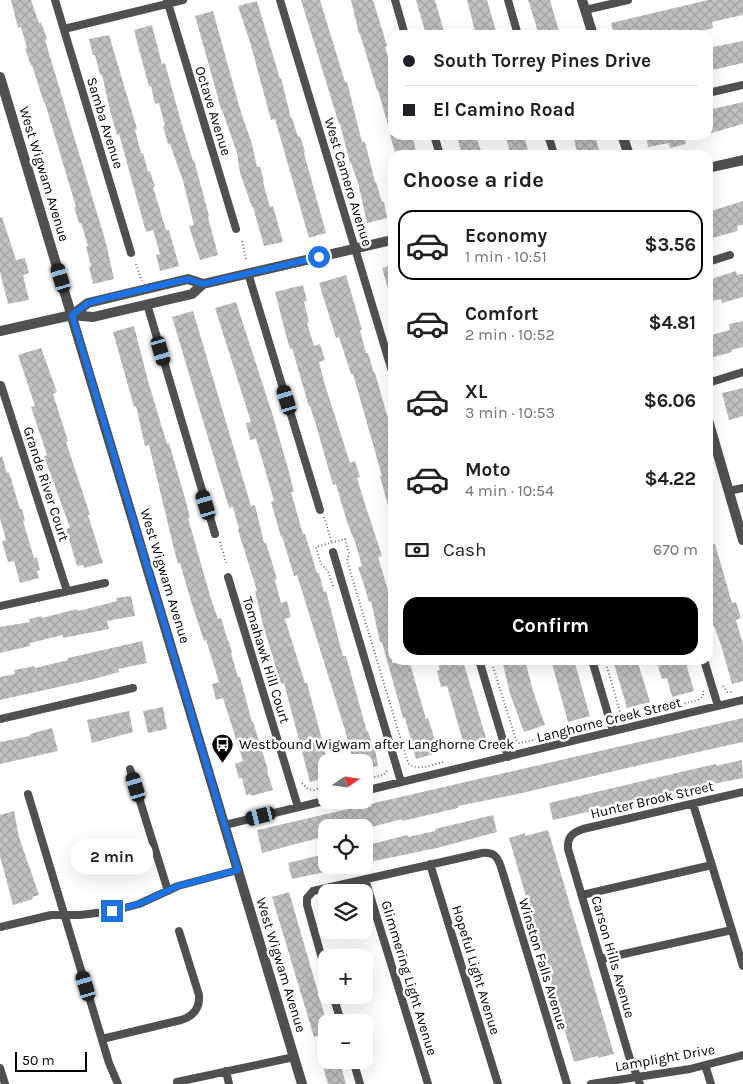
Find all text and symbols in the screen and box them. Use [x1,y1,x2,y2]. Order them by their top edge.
text: South Torrey Pines Drive [433,50,651,72]
street label: Octave Avenue [191,64,235,158]
street label: Samba Avenue [83,75,127,171]
text: El Camino Road [433,99,575,121]
street label: West Wigwam Avenue [15,105,73,243]
street label: West Camero Avenue [320,115,376,249]
text: Choose a ride [403,167,544,193]
icon: car [405,223,450,268]
text: Economy [465,225,547,247]
text: $3.56 [644,234,696,256]
route start [308,246,330,268]
text: 1 min · 10:51 [465,247,547,266]
car [49,261,72,295]
icon: car [405,301,450,346]
text: Comfort [465,303,539,325]
text: $4.81 [648,312,696,334]
text: 2 min · 10:52 [465,325,555,344]
car [149,335,172,367]
icon: car [405,379,450,424]
text: XL [465,381,487,403]
car [275,383,298,417]
text: $6.06 [644,390,696,412]
text: 3 min · 10:53 [465,403,555,422]
street label: Grande River Court [19,425,73,543]
icon: car [405,457,450,502]
text: Moto [465,459,511,481]
text: $4.22 [645,468,696,490]
text: 4 min · 10:54 [465,481,554,500]
car [194,488,217,522]
street label: West Wigwam Avenue [136,507,194,645]
icon: cash [403,536,431,564]
text: Cash [443,539,487,561]
text: 670 m [653,540,698,559]
street label: Tomahawk Hill Court [239,595,293,725]
button: Confirm [403,597,698,655]
street label: Langhorne Creek Street [535,694,683,746]
bus stop icon: Westbound Wigwam after Langhorne Creek [211,732,235,763]
place label: Westbound Wigwam after Langhorne Creek [239,736,514,753]
north arrow [318,754,372,809]
map controls [318,754,373,1069]
car [124,770,147,804]
street label: Hunter Brook Street [589,778,715,822]
car [244,805,277,827]
button: locate [318,819,373,874]
callout: 2 min [71,838,153,874]
text: 2 min [90,847,134,866]
button: layers [318,884,373,939]
street label: Carson Hills Avenue [587,894,639,1020]
street label: West Wigwam Avenue [252,896,310,1034]
street label: Winston Falls Avenue [515,896,571,1032]
street label: Glimmering Light Avenue [377,898,441,1058]
route end [101,900,123,922]
street label: Hopeful Light Avenue [448,903,504,1037]
button: + [318,949,373,1004]
car [74,969,97,1003]
button: − [318,1014,373,1069]
street label: Lamplight Drive [614,1041,716,1075]
scale bar [15,1049,88,1072]
text: 50 m [22,1052,55,1069]

